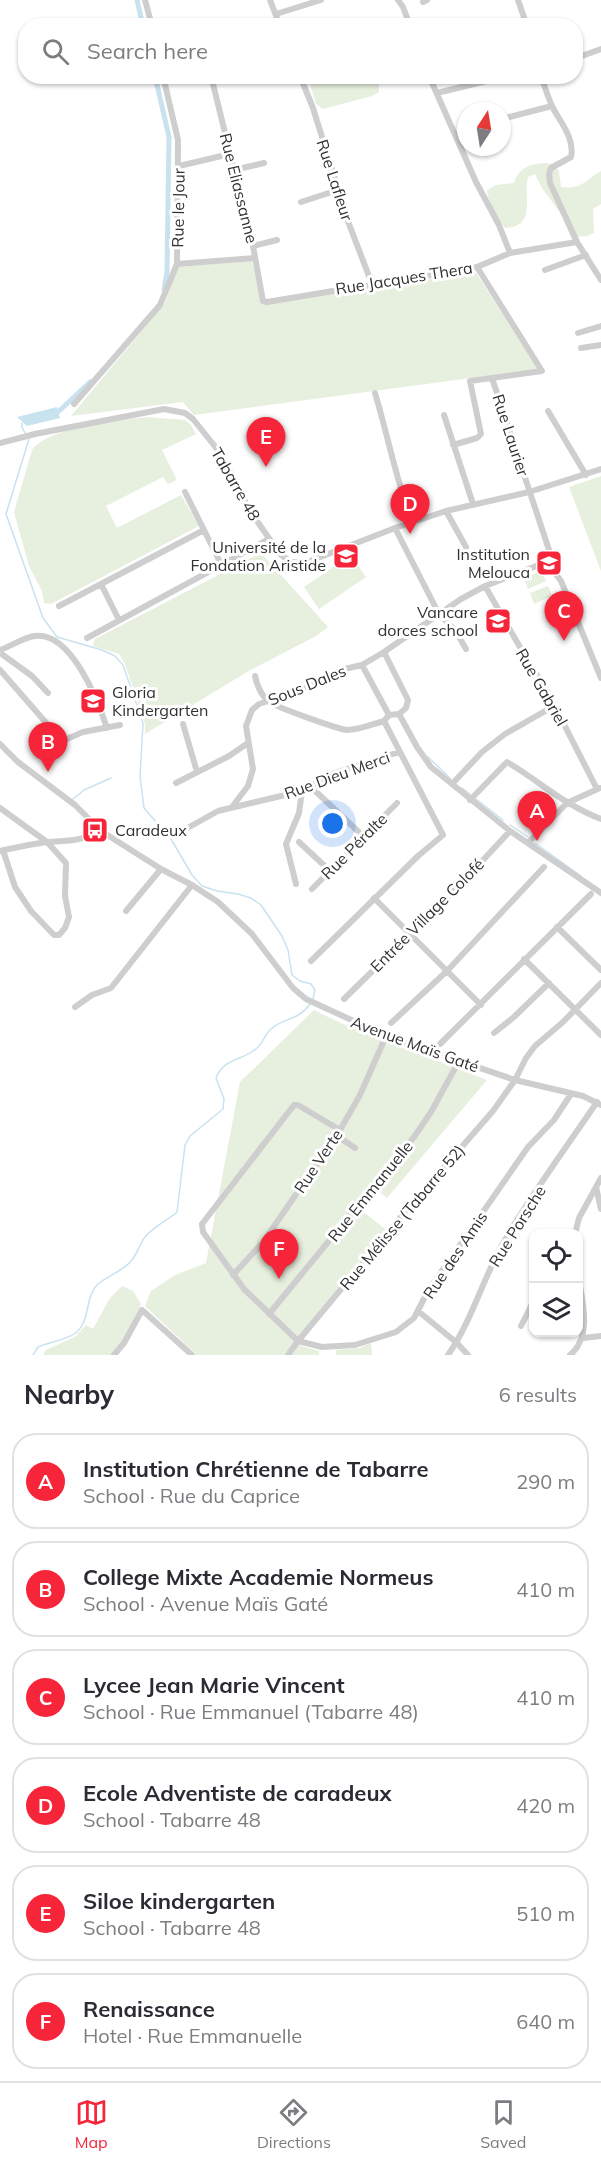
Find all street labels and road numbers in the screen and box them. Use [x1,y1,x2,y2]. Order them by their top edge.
street label: Rue Eliassanne [216,131,262,245]
street label: Rue Lafleur [312,137,358,223]
street label: Rue le Jour [167,168,189,248]
street label: Rue Jacques Thera [334,257,474,299]
street label: Rue Laurier [488,392,534,479]
street label: Tabarre 48 [207,444,265,524]
street label: Rue Gabriel [512,645,572,729]
street label: Sous Dales [265,660,349,710]
street label: Rue Dieu Merci [281,747,393,803]
street label: Rue Péralte [317,809,391,883]
street label: Entrée Village Colofé [366,854,488,976]
street label: Avenue Maïs Gaté [348,1012,482,1076]
street label: Rue Verte [289,1125,347,1197]
street label: Rue Emmanuelle [323,1137,417,1245]
street label: Rue Mélisse (Tabarre 52) [335,1140,469,1294]
street label: Rue Porsche [484,1182,550,1270]
street label: Rue des Amis [418,1207,492,1303]

